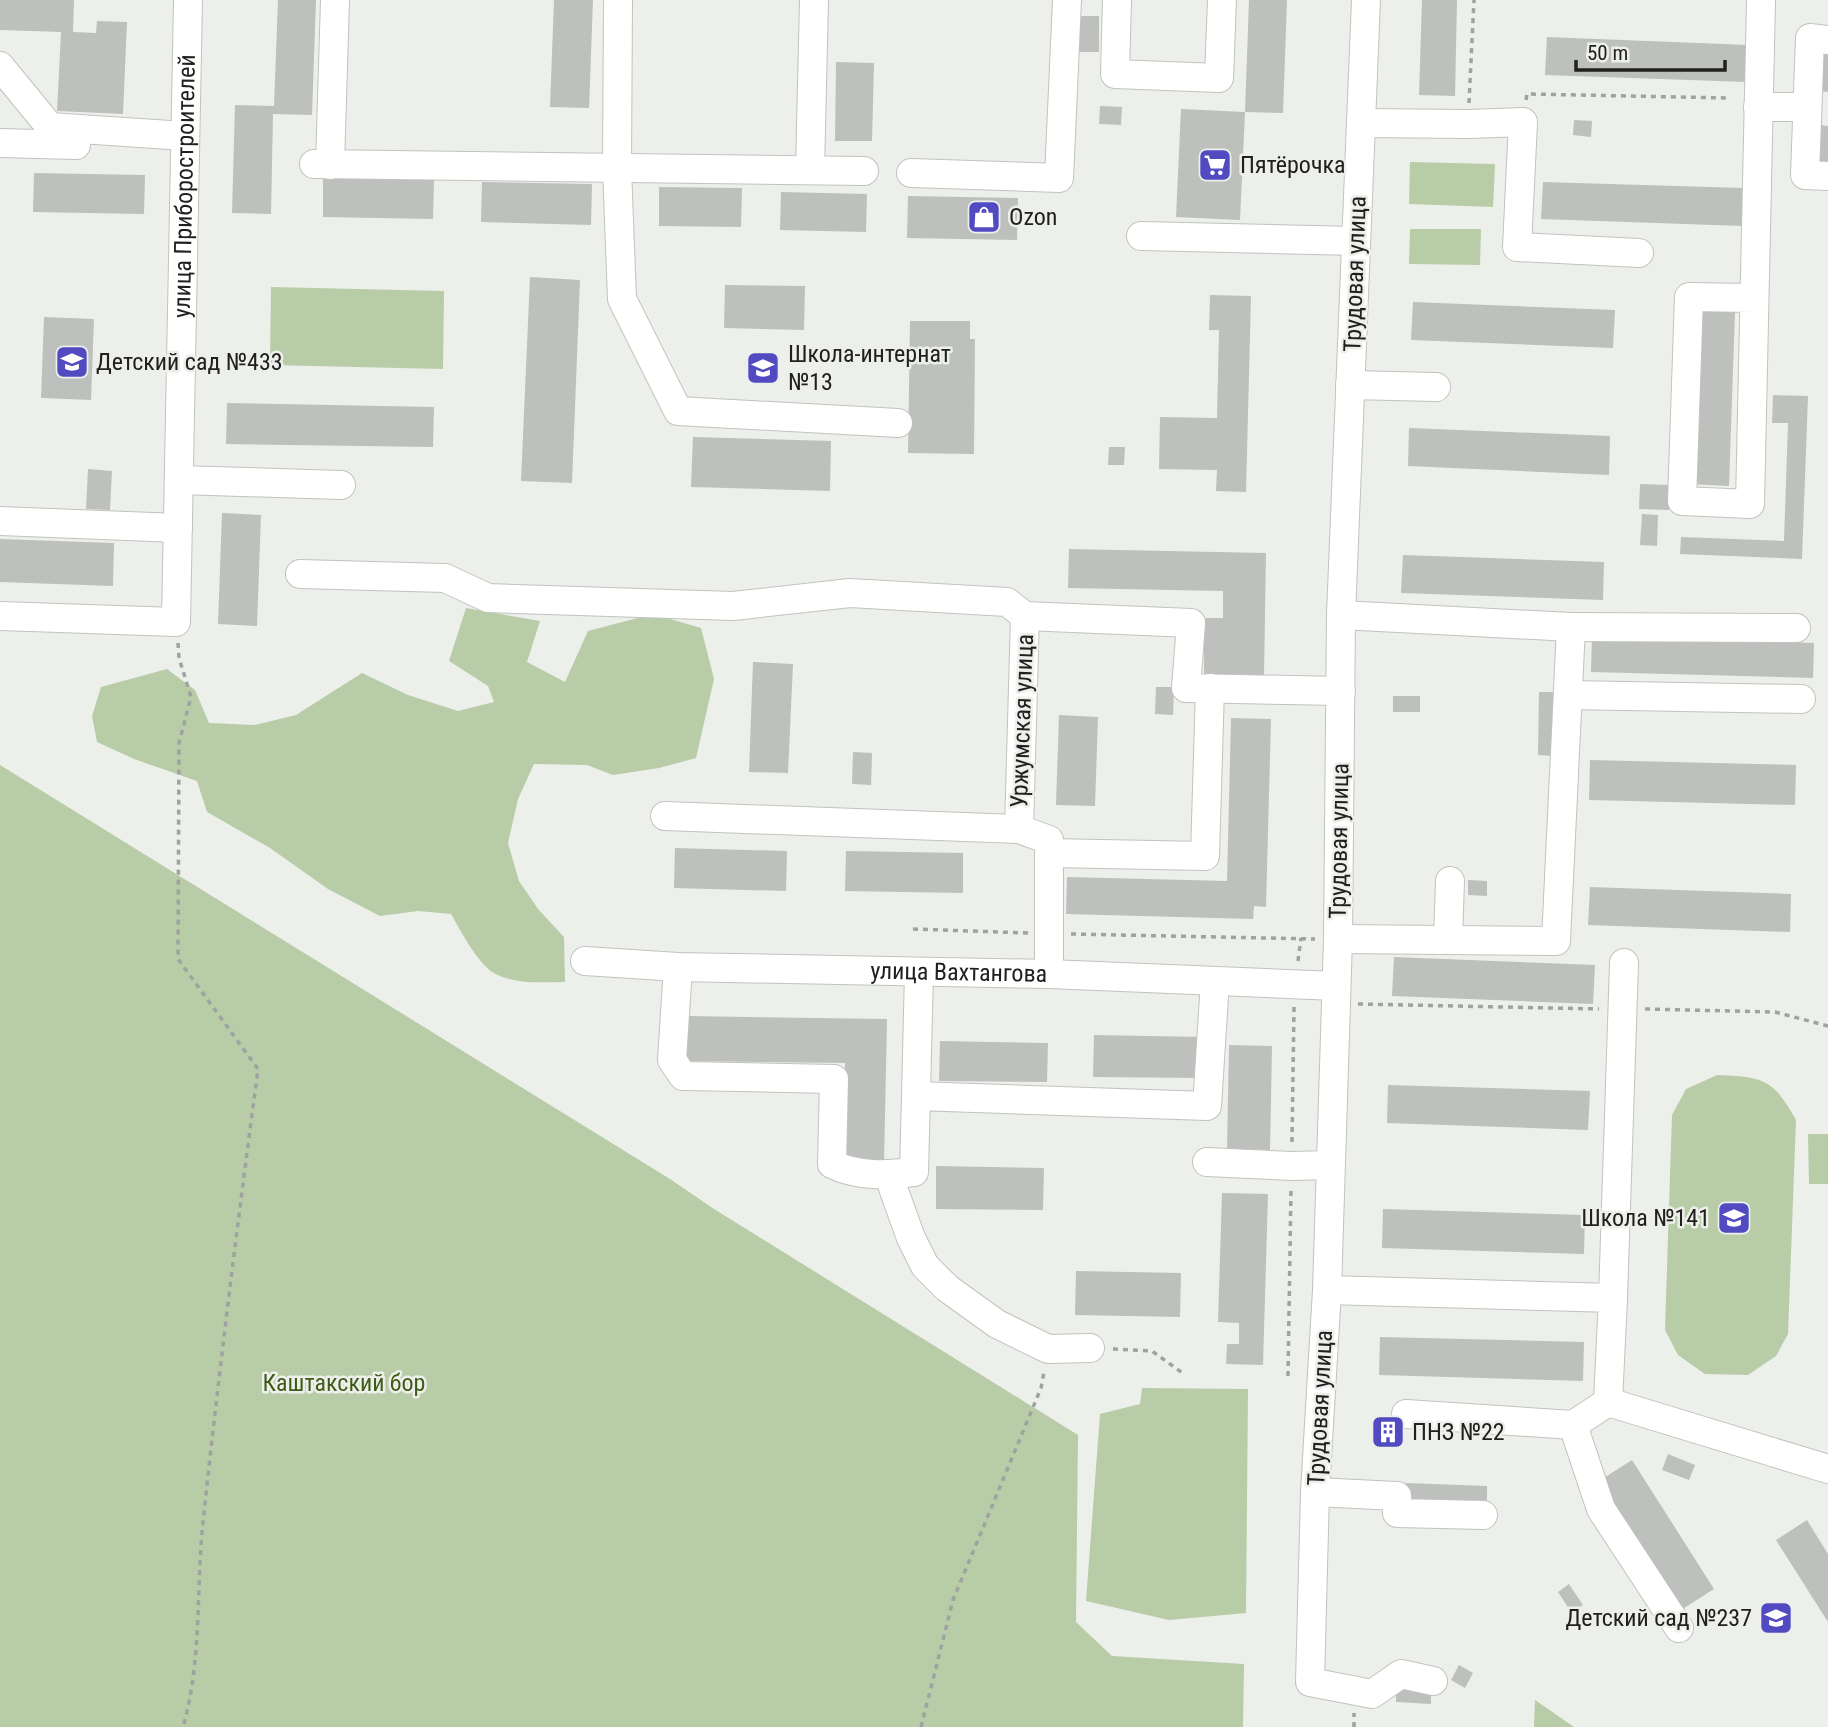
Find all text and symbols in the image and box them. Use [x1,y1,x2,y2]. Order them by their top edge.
scale bar [1576,28,1725,72]
text: 50 m [1587,41,1628,65]
street label: улица Приборостроителей [168,54,201,318]
supermarket icon: Пятёрочка [1196,146,1234,184]
place label: Пятёрочка [1240,151,1345,179]
street label: Трудовая улица [1338,196,1372,352]
shop icon: Ozon [965,198,1003,236]
place label: Ozon [1009,203,1057,231]
place label: Школа-интернат №13 [788,340,951,396]
school or university icon: Детский сад №433 [53,343,91,381]
place label: Детский сад №433 [96,348,283,376]
school or university icon: Школа-интернат №13 [744,349,782,387]
street label: Уржумская улица [1005,633,1039,809]
street label: Трудовая улица [1324,763,1354,919]
street label: улица Вахтангова [870,957,1047,988]
school or university icon: Школа №141 [1715,1199,1753,1237]
place label: Школа №141 [1581,1204,1710,1232]
street label: Трудовая улица [1302,1329,1338,1487]
park label: Каштакский бор [263,1369,425,1397]
building icon: ПНЗ №22 [1369,1413,1407,1451]
place label: ПНЗ №22 [1412,1418,1505,1446]
school or university icon: Детский сад №237 [1757,1599,1795,1637]
place label: Детский сад №237 [1565,1604,1752,1632]

